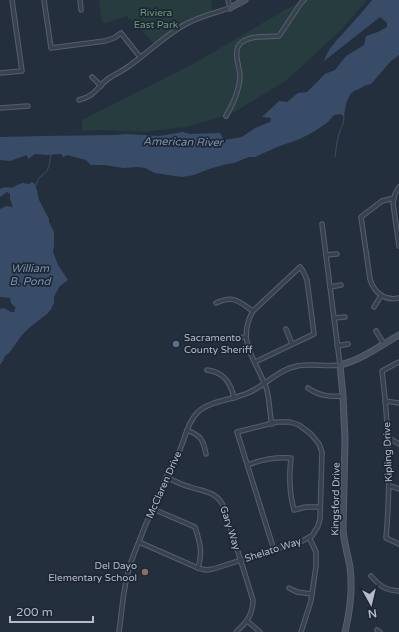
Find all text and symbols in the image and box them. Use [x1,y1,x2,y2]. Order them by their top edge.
park label: Riviera East Park [134,7,179,31]
water label: American River [143,135,225,149]
water label: William B. Pond [10,262,52,288]
place label: Sacramento County Sheriff [184,332,253,356]
marker: Sacramento County Sheriff [171,339,181,349]
street label: Kipling Drive [381,421,395,482]
street label: McClaren Drive [144,449,184,521]
street label: Kingsford Drive [329,462,343,536]
street label: Gary Way [217,504,243,552]
street label: Shelato Way [243,535,303,565]
place label: Del Dayo Elementary School [48,560,137,584]
marker: Del Dayo Elementary School [140,567,150,577]
north arrow [351,584,391,624]
scale bar [10,598,93,624]
text: 200 m [16,605,53,619]
text: N [367,606,378,620]

